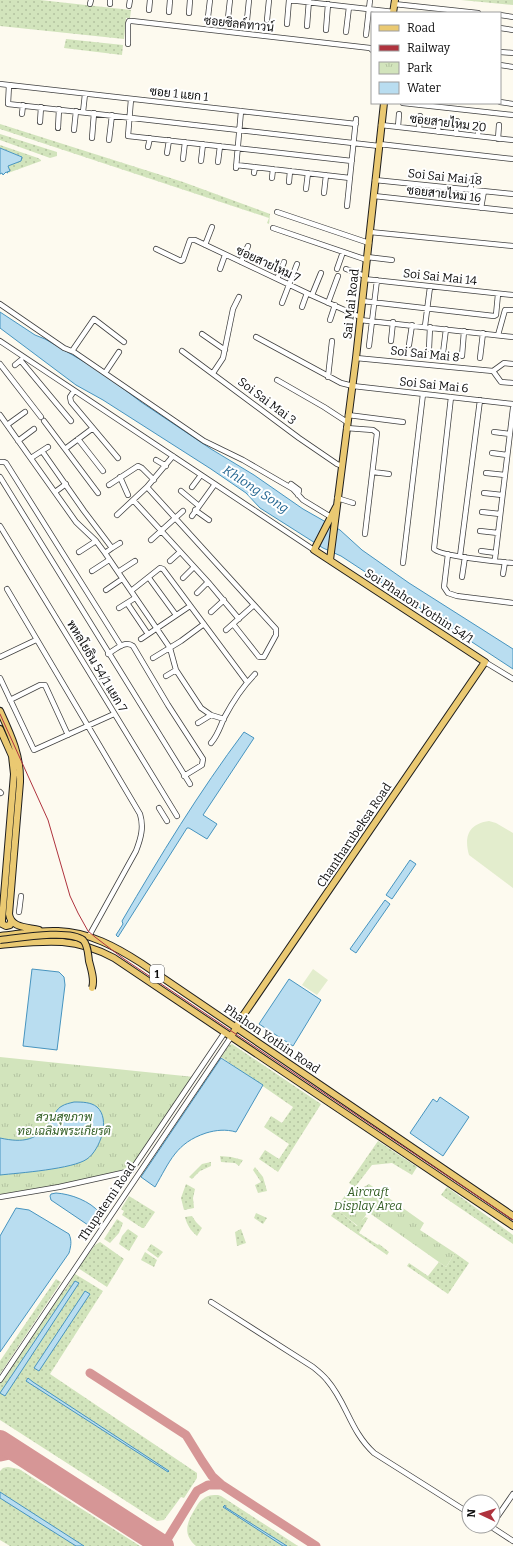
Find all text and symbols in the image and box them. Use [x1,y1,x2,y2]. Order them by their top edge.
street label: ซอยซิลค์ทาวน์ [203,12,275,35]
legend [371,12,501,104]
text: Road [407,21,435,35]
text: Railway [407,41,451,55]
text: Park [407,61,433,75]
text: Water [407,81,442,95]
street label: ซอย 1 แยก 1 [149,84,209,104]
street label: ซอยสายไหม 20 [409,110,487,135]
street label: Soi Sai Mai 18 [407,166,483,188]
street label: ซอยสายไหม 16 [406,182,482,205]
street label: ซอยสายไหม 7 [234,242,303,285]
street label: Soi Sai Mai 14 [402,266,478,288]
street label: Sai Mai Road [340,268,362,340]
street label: Soi Sai Mai 8 [390,343,460,365]
street label: Soi Sai Mai 6 [399,374,469,396]
street label: Soi Sai Mai 3 [235,375,299,428]
water label: Khlong Song [220,462,292,516]
street label: Soi Phahon Yothin 54/1 [362,566,476,646]
street label: พหลโยธิน 54/1 แยก 7 [64,617,131,715]
street label: Chantharubeksa Road [314,780,394,890]
road number: 1 [150,965,164,983]
street label: Phahon Yothin Road [221,1002,323,1076]
park label: สวนสุขภาพ ทอ.เฉลิมพระเกียรติ [17,1110,112,1138]
street label: Thupatemi Road [76,1160,138,1244]
park label: Aircraft Display Area [334,1185,402,1213]
north arrow [461,1494,501,1534]
text: N [465,1508,478,1518]

